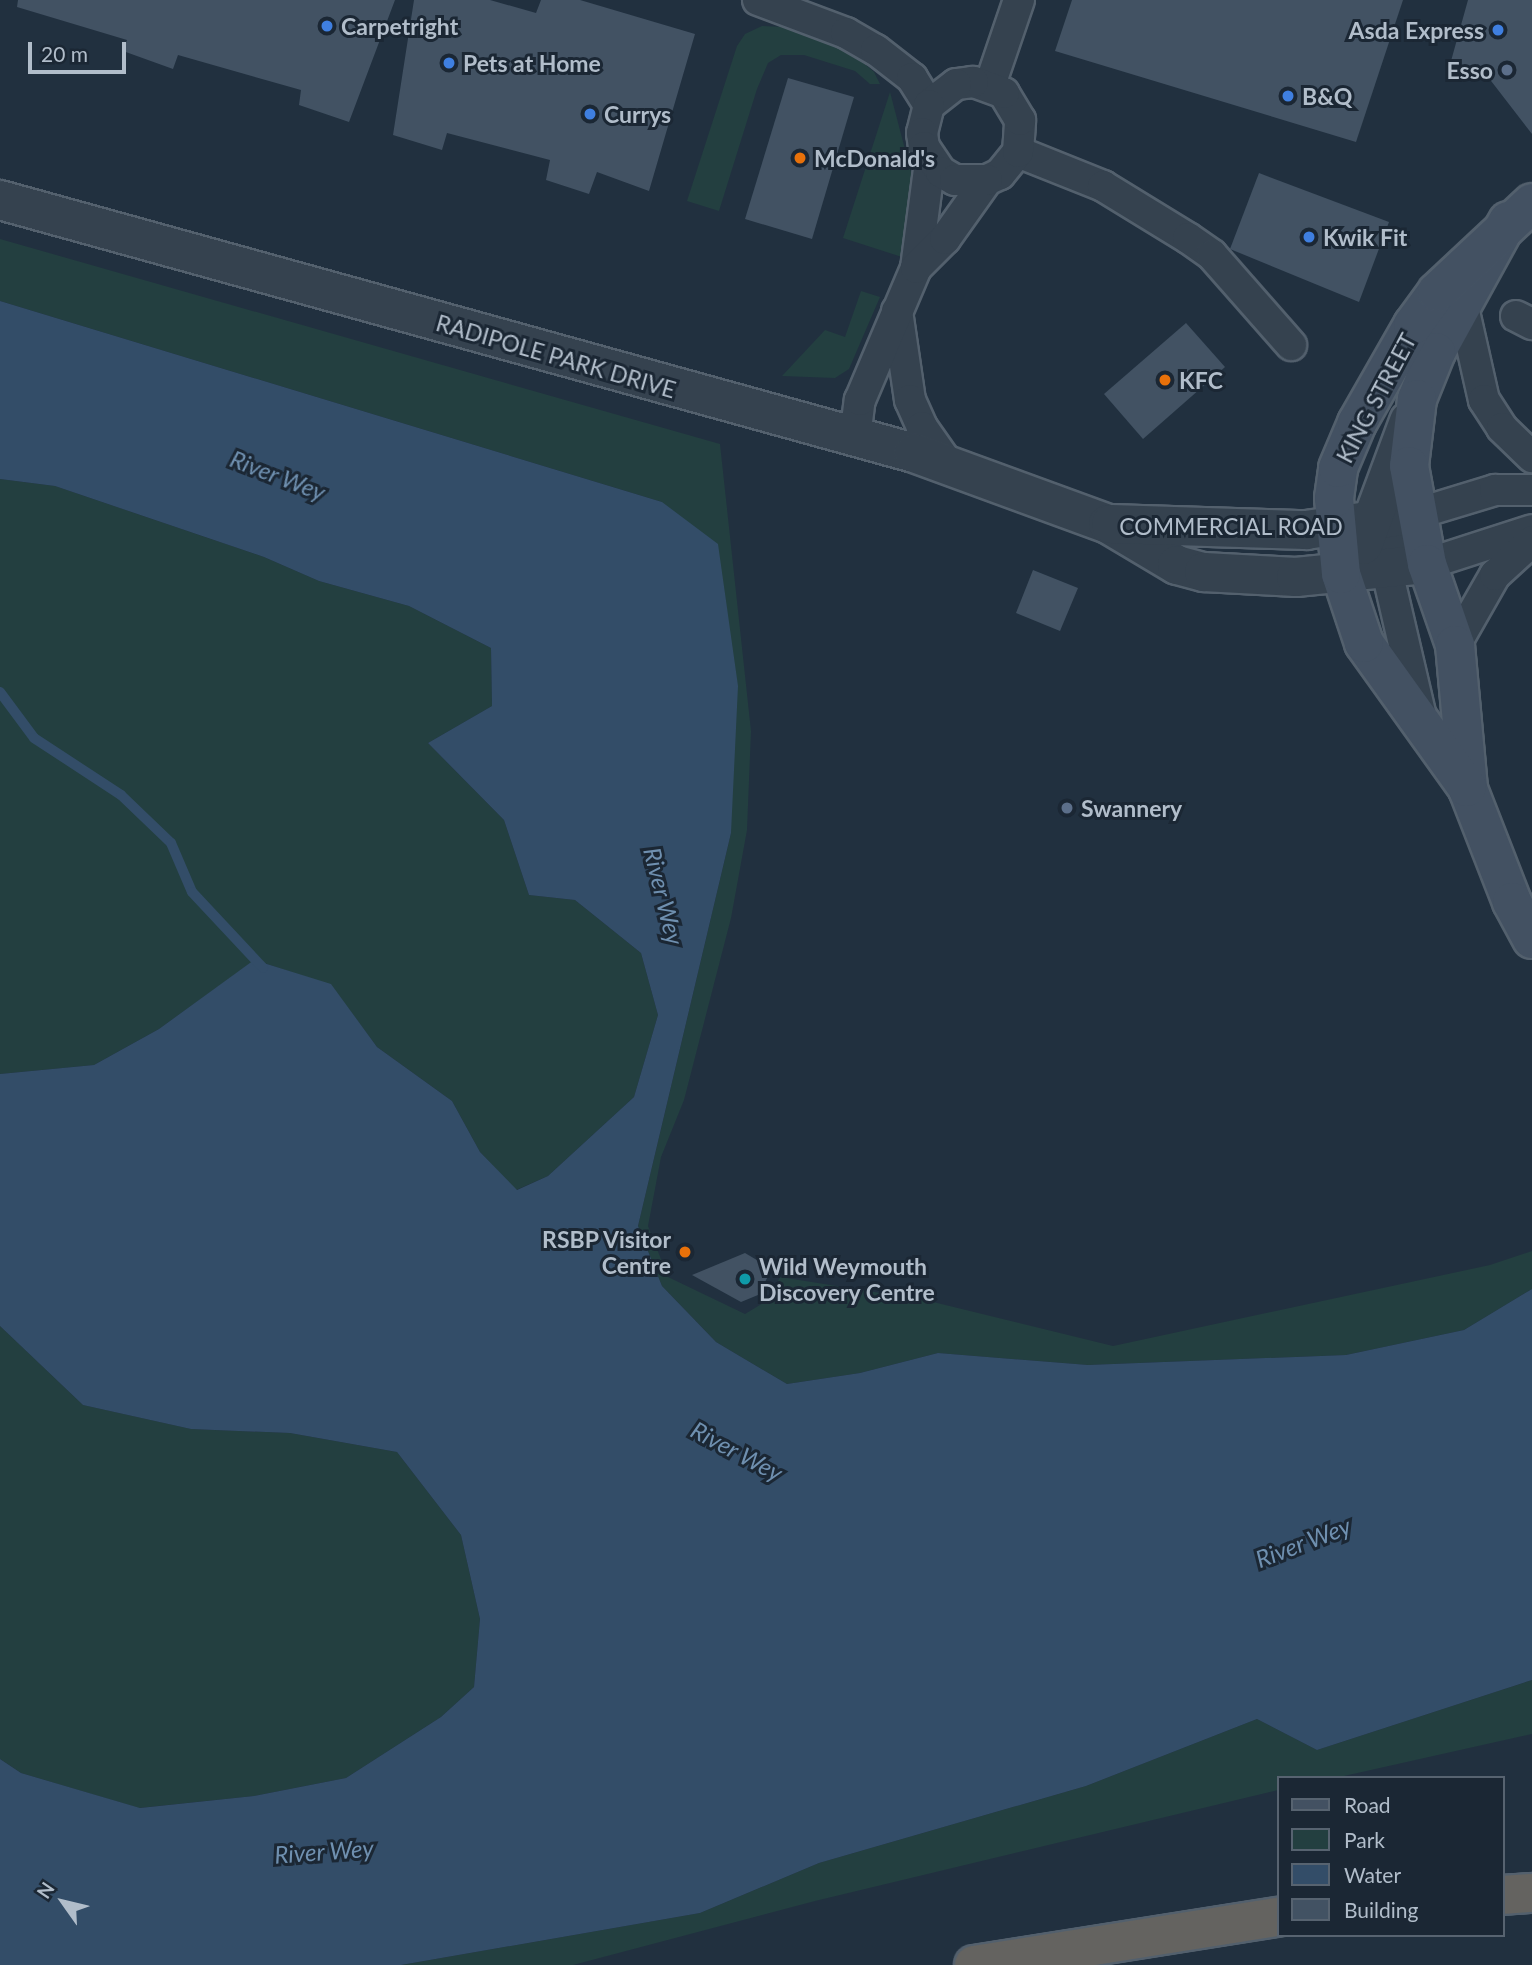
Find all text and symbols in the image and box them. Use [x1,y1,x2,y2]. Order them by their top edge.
place label: Carpetright [341,12,458,40]
place label: Asda Express [1349,16,1484,44]
marker: Carpetright [319,18,335,34]
marker: Asda Express [1490,22,1506,38]
scale bar [32,28,130,72]
text: 20 m [41,41,88,66]
place label: Pets at Home [463,49,601,77]
marker: Pets at Home [441,55,457,71]
place label: Esso [1447,56,1493,84]
marker: Esso [1499,62,1515,78]
place label: B&Q [1302,82,1352,110]
marker: B&Q [1280,88,1296,104]
place label: Currys [604,100,671,128]
marker: Currys [582,106,598,122]
place label: McDonald's [814,144,935,172]
marker: McDonald's [792,150,808,166]
place label: Kwik Fit [1323,223,1407,251]
marker: Kwik Fit [1301,229,1317,245]
street label: RADIPOLE PARK DRIVE [433,309,679,403]
street label: KING STREET [1330,329,1422,467]
place label: KFC [1179,366,1223,394]
marker: KFC [1157,372,1173,388]
water label: River Wey [226,444,330,506]
street label: COMMERCIAL ROAD [1119,512,1343,540]
place label: Swannery [1081,794,1182,822]
marker: Swannery [1059,800,1075,816]
water label: River Wey [638,844,690,948]
place label: RSBP Visitor Centre [541,1225,671,1279]
marker: RSBP Visitor Centre [677,1244,693,1260]
place label: Wild Weymouth Discovery Centre [759,1252,935,1306]
marker: Wild Weymouth Discovery Centre [737,1271,753,1287]
water label: River Wey [686,1415,788,1487]
water label: River Wey [1251,1511,1355,1573]
legend [1276,1776,1504,1937]
text: Road [1344,1792,1391,1817]
text: Park [1344,1827,1385,1852]
water label: River Wey [273,1833,375,1869]
text: Water [1344,1862,1401,1887]
north arrow [28,1867,98,1937]
text: N [32,1877,59,1902]
text: Building [1344,1897,1419,1922]

